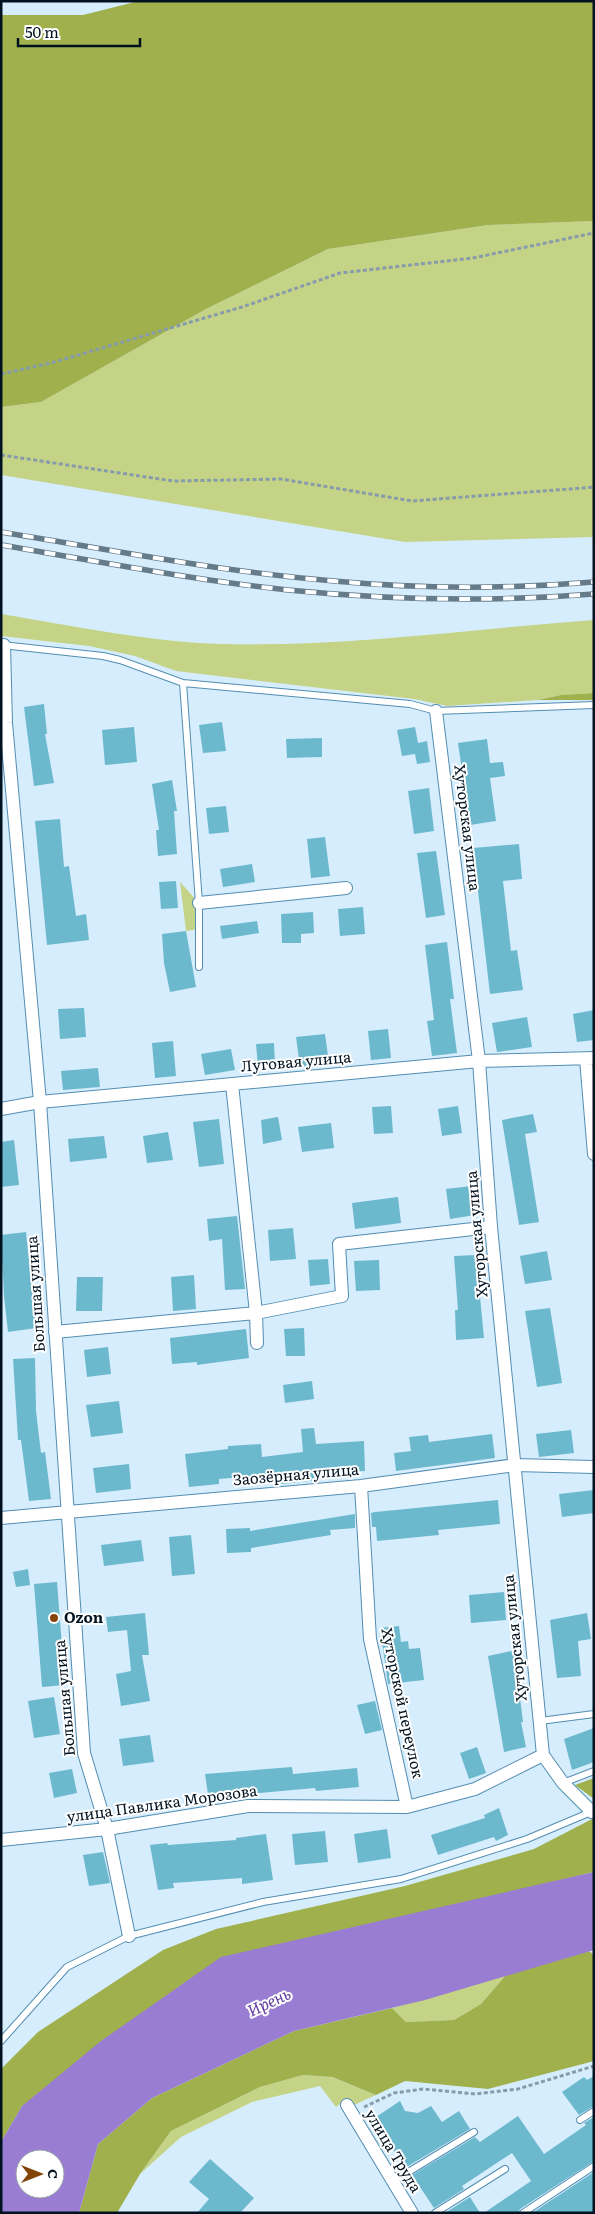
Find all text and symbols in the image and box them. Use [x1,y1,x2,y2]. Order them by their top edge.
scale bar [18,15,140,47]
text: 50 m [25,20,59,43]
street label: Хуторская улица [449,763,488,893]
street label: Луговая улица [240,1044,353,1077]
street label: Хуторская улица [458,1169,493,1299]
street label: Большая улица [19,1234,50,1353]
street label: Заозёрная улица [232,1456,361,1490]
street label: Хуторская улица [495,1573,532,1703]
place label: Ozon [64,1605,104,1628]
marker: Ozon [48,1612,60,1624]
street label: Хуторской переулок [376,1625,431,1780]
street label: Большая улица [47,1638,80,1757]
street label: улица Павлика Морозова [65,1778,259,1827]
water label: Ирень [243,1980,295,2022]
street label: улица Труда [360,2104,429,2197]
north arrow [15,2149,65,2199]
text: С [44,2169,64,2179]

